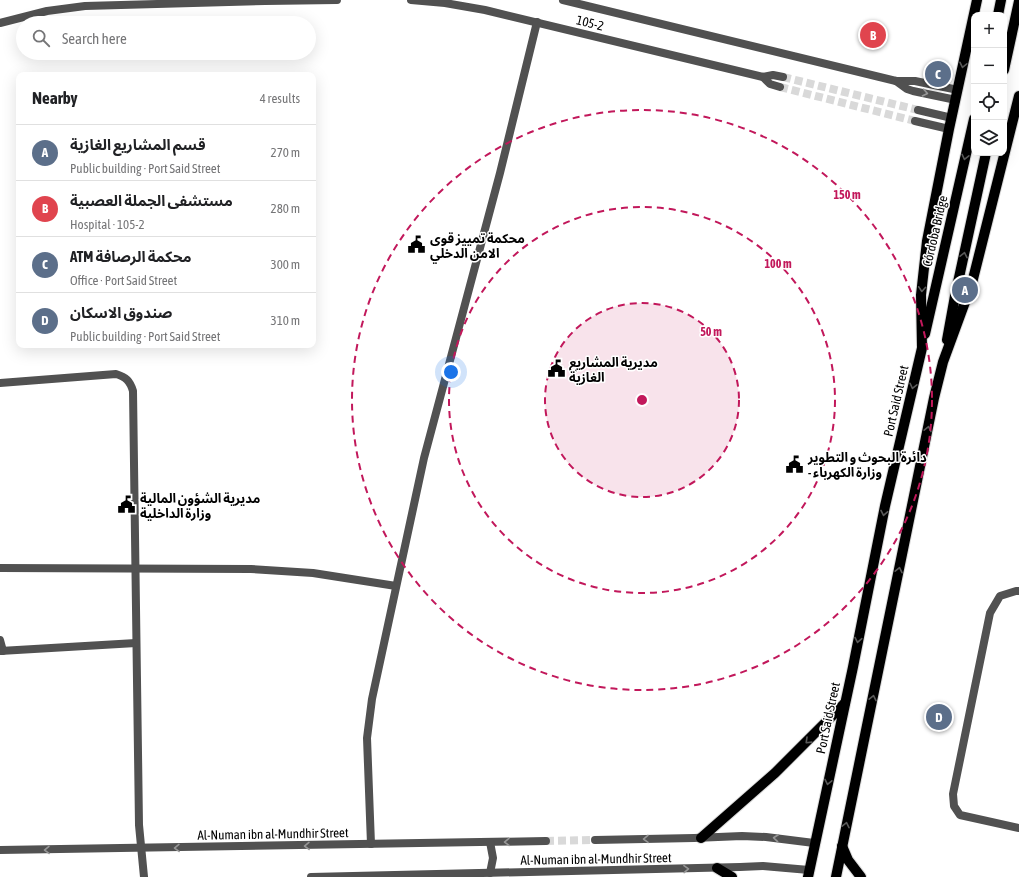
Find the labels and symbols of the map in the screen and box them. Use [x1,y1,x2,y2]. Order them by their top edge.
street label: 105-2 [575,12,605,34]
pin: B [860,20,886,50]
pin: C [925,59,951,89]
one-way arrow [959,62,968,69]
one-way arrow [922,89,928,97]
one-way arrow [962,154,970,161]
text: 150 m [833,188,861,202]
street label: Córdoba Bridge [920,194,950,268]
place label: محكمة تمييز قوى الامن الدخلي [430,231,525,264]
public building icon: محكمة تمييز قوى الامن الدخلي [407,235,427,255]
one-way arrow [959,252,967,258]
text: 100 m [764,257,792,271]
pin: A [952,275,978,305]
one-way arrow [917,286,926,293]
text: 50 m [700,325,722,339]
place label: مديرية المشاريع الغازية [569,355,658,385]
public building icon: مديرية المشاريع الغازية [546,359,566,379]
your location [441,362,461,382]
street label: Port Said Street [881,364,912,438]
one-way arrow [909,383,917,390]
centre of rings [635,393,649,407]
one-way arrow [923,426,931,433]
place label: دائرة البحوث و التطوير - وزارة الكهرباء [807,450,927,480]
public building icon: دائرة البحوث و التطوير - وزارة الكهرباء [785,454,805,474]
place label: مديرية الشؤون المالية وزارة الداخلية [140,491,260,521]
public building icon: مديرية الشؤون المالية وزارة الداخلية [117,495,137,515]
one-way arrow [880,510,888,516]
one-way arrow [894,567,902,574]
one-way arrow [854,637,863,644]
street label: Port Said Street [813,681,843,755]
one-way arrow [868,695,876,701]
pin: D [926,702,952,732]
one-way arrow [805,736,813,744]
one-way arrow [824,779,832,786]
one-way arrow [842,822,850,828]
street label: Al-Numan ibn al-Mundhir Street [197,825,349,843]
one-way arrow [773,833,779,842]
one-way arrow [643,835,649,844]
one-way arrow [504,838,510,846]
one-way arrow [304,842,310,850]
one-way arrow [174,844,180,852]
one-way arrow [44,846,50,854]
street label: Al-Numan ibn al-Mundhir Street [520,850,672,868]
one-way arrow [683,865,689,873]

